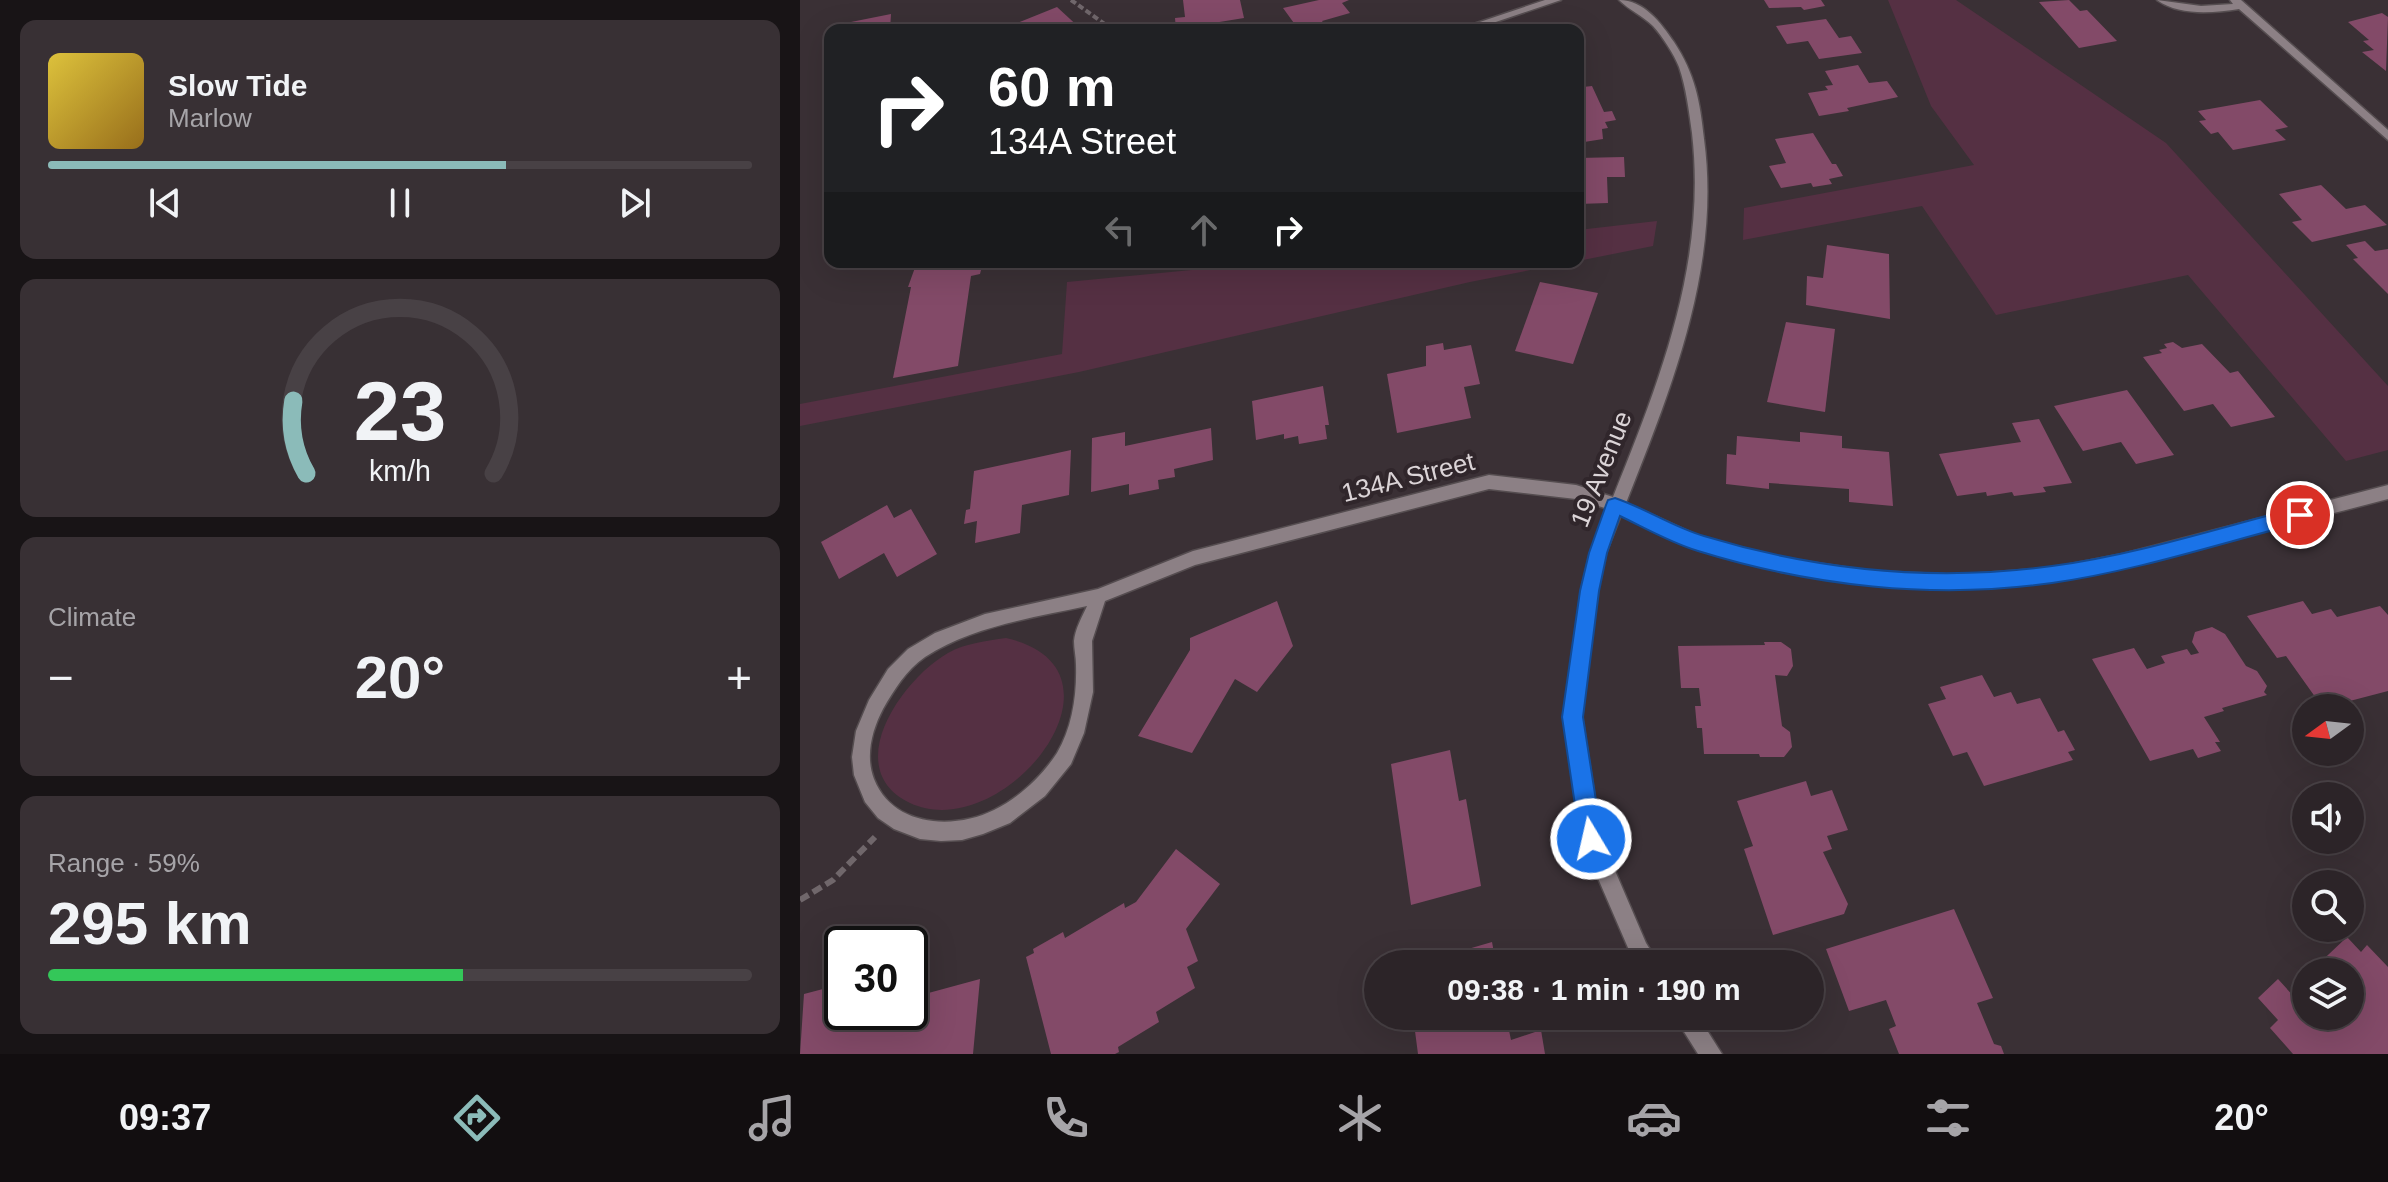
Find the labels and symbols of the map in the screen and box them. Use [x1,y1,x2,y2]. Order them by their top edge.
street label: 19 Avenue [1564,407,1638,531]
street label: 134A Street [1338,446,1478,508]
pin [2266,481,2334,549]
north arrow [2292,694,2364,766]
position arrow [1549,797,1633,881]
speed limit sign: 30 [824,926,928,1030]

